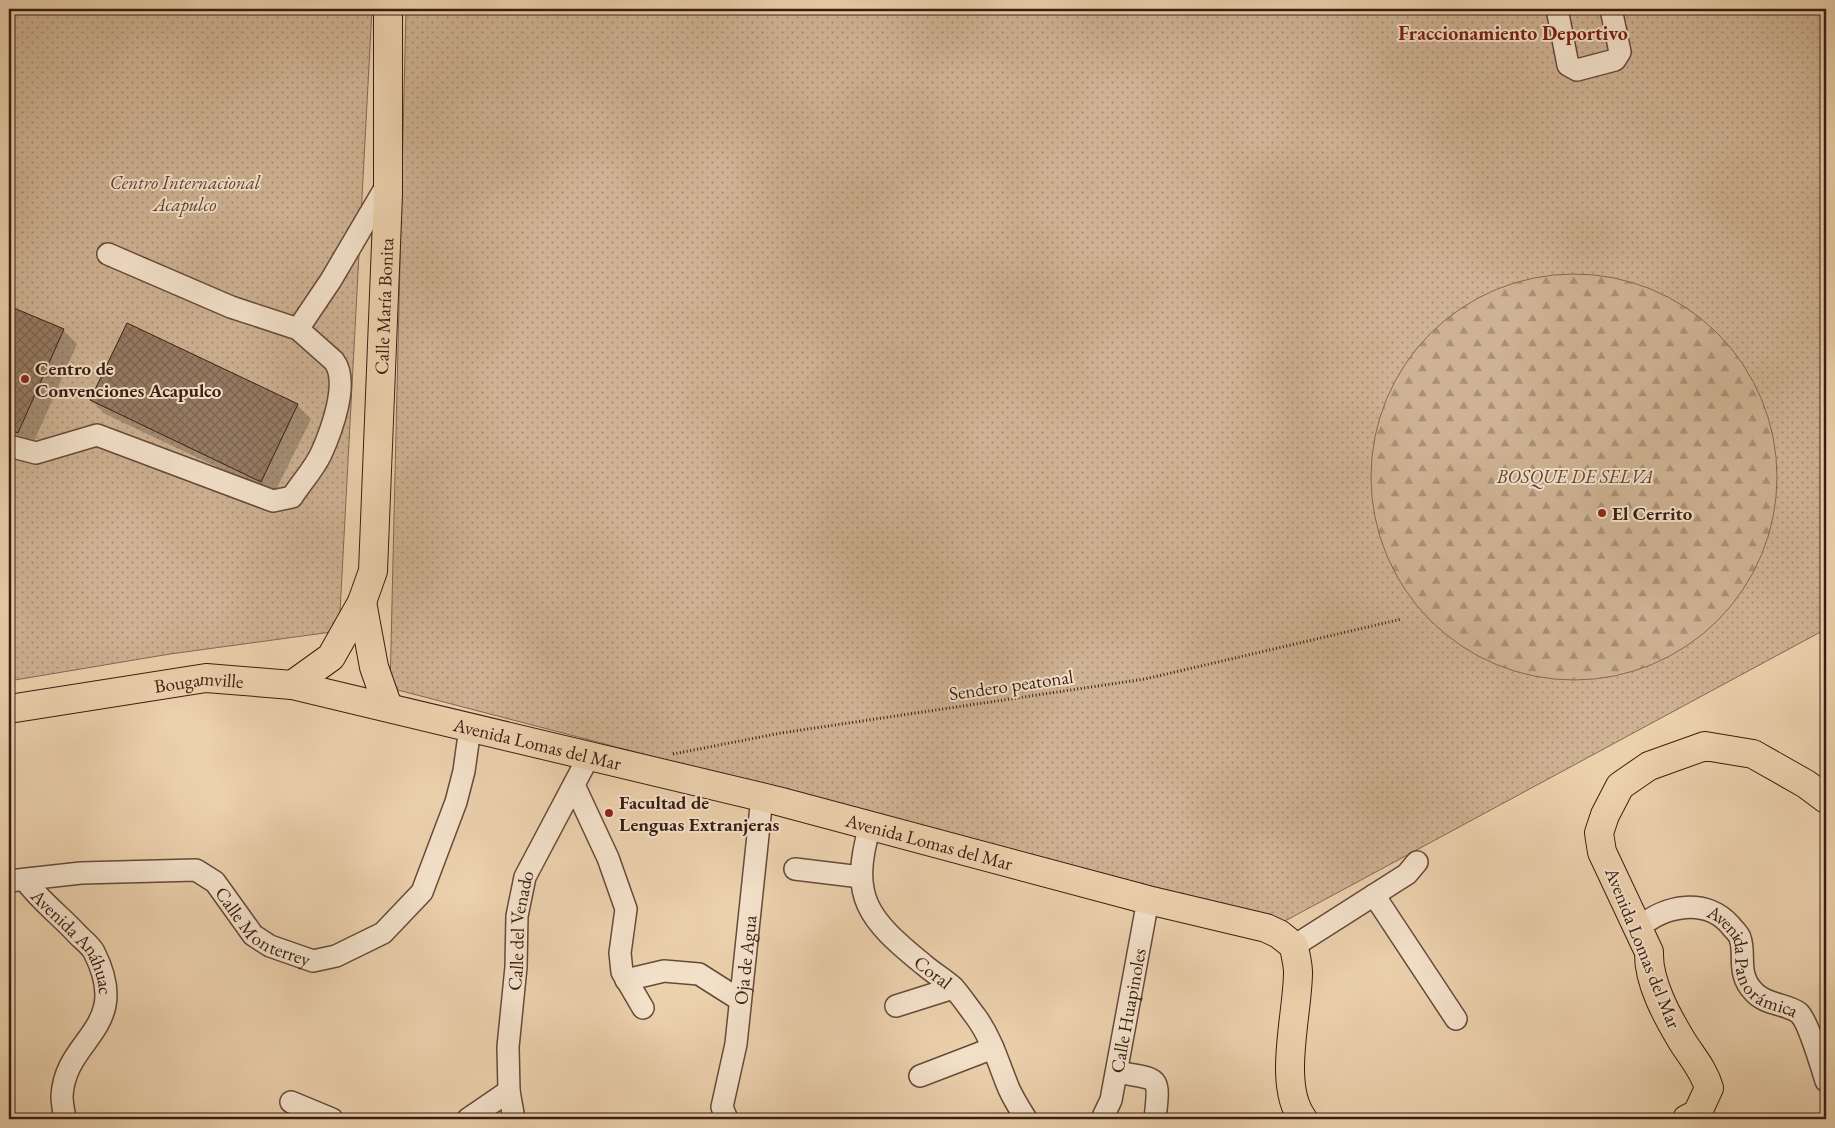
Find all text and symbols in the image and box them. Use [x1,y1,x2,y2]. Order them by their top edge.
district label: Fraccionamiento Deportivo [1398,20,1628,46]
park label: Centro Internacional Acapulco [110,170,261,217]
street label: Calle María Bonita [368,237,399,375]
place label: Centro de Convenciones Acapulco [35,356,222,403]
marker: Centro de Convenciones Acapulco [19,373,31,385]
park label: BOSQUE DE SELVA [1496,464,1653,489]
place label: El Cerrito [1612,501,1693,526]
marker: El Cerrito [1596,507,1608,519]
street label: Sendero peatonal [947,664,1075,706]
street label: Bougamville [152,665,245,699]
street label: Avenida Lomas del Mar [450,711,624,776]
place label: Facultad de Lenguas Extranjeras [619,790,780,837]
marker: Facultad de Lenguas Extranjeras [603,807,615,819]
street label: Avenida Lomas del Mar [842,807,1016,876]
street label: Avenida Lomas del Mar [1599,863,1687,1033]
street label: Calle del Venado [501,865,539,992]
street label: Calle Monterrey [210,881,315,972]
street label: Avenida Anáhuac [25,883,119,996]
street label: Avenida Panorámica [1702,898,1803,1023]
street label: Oja de Agua [728,913,762,1006]
street label: Calle Huapinoles [1104,946,1151,1075]
street label: Coral [909,949,958,994]

